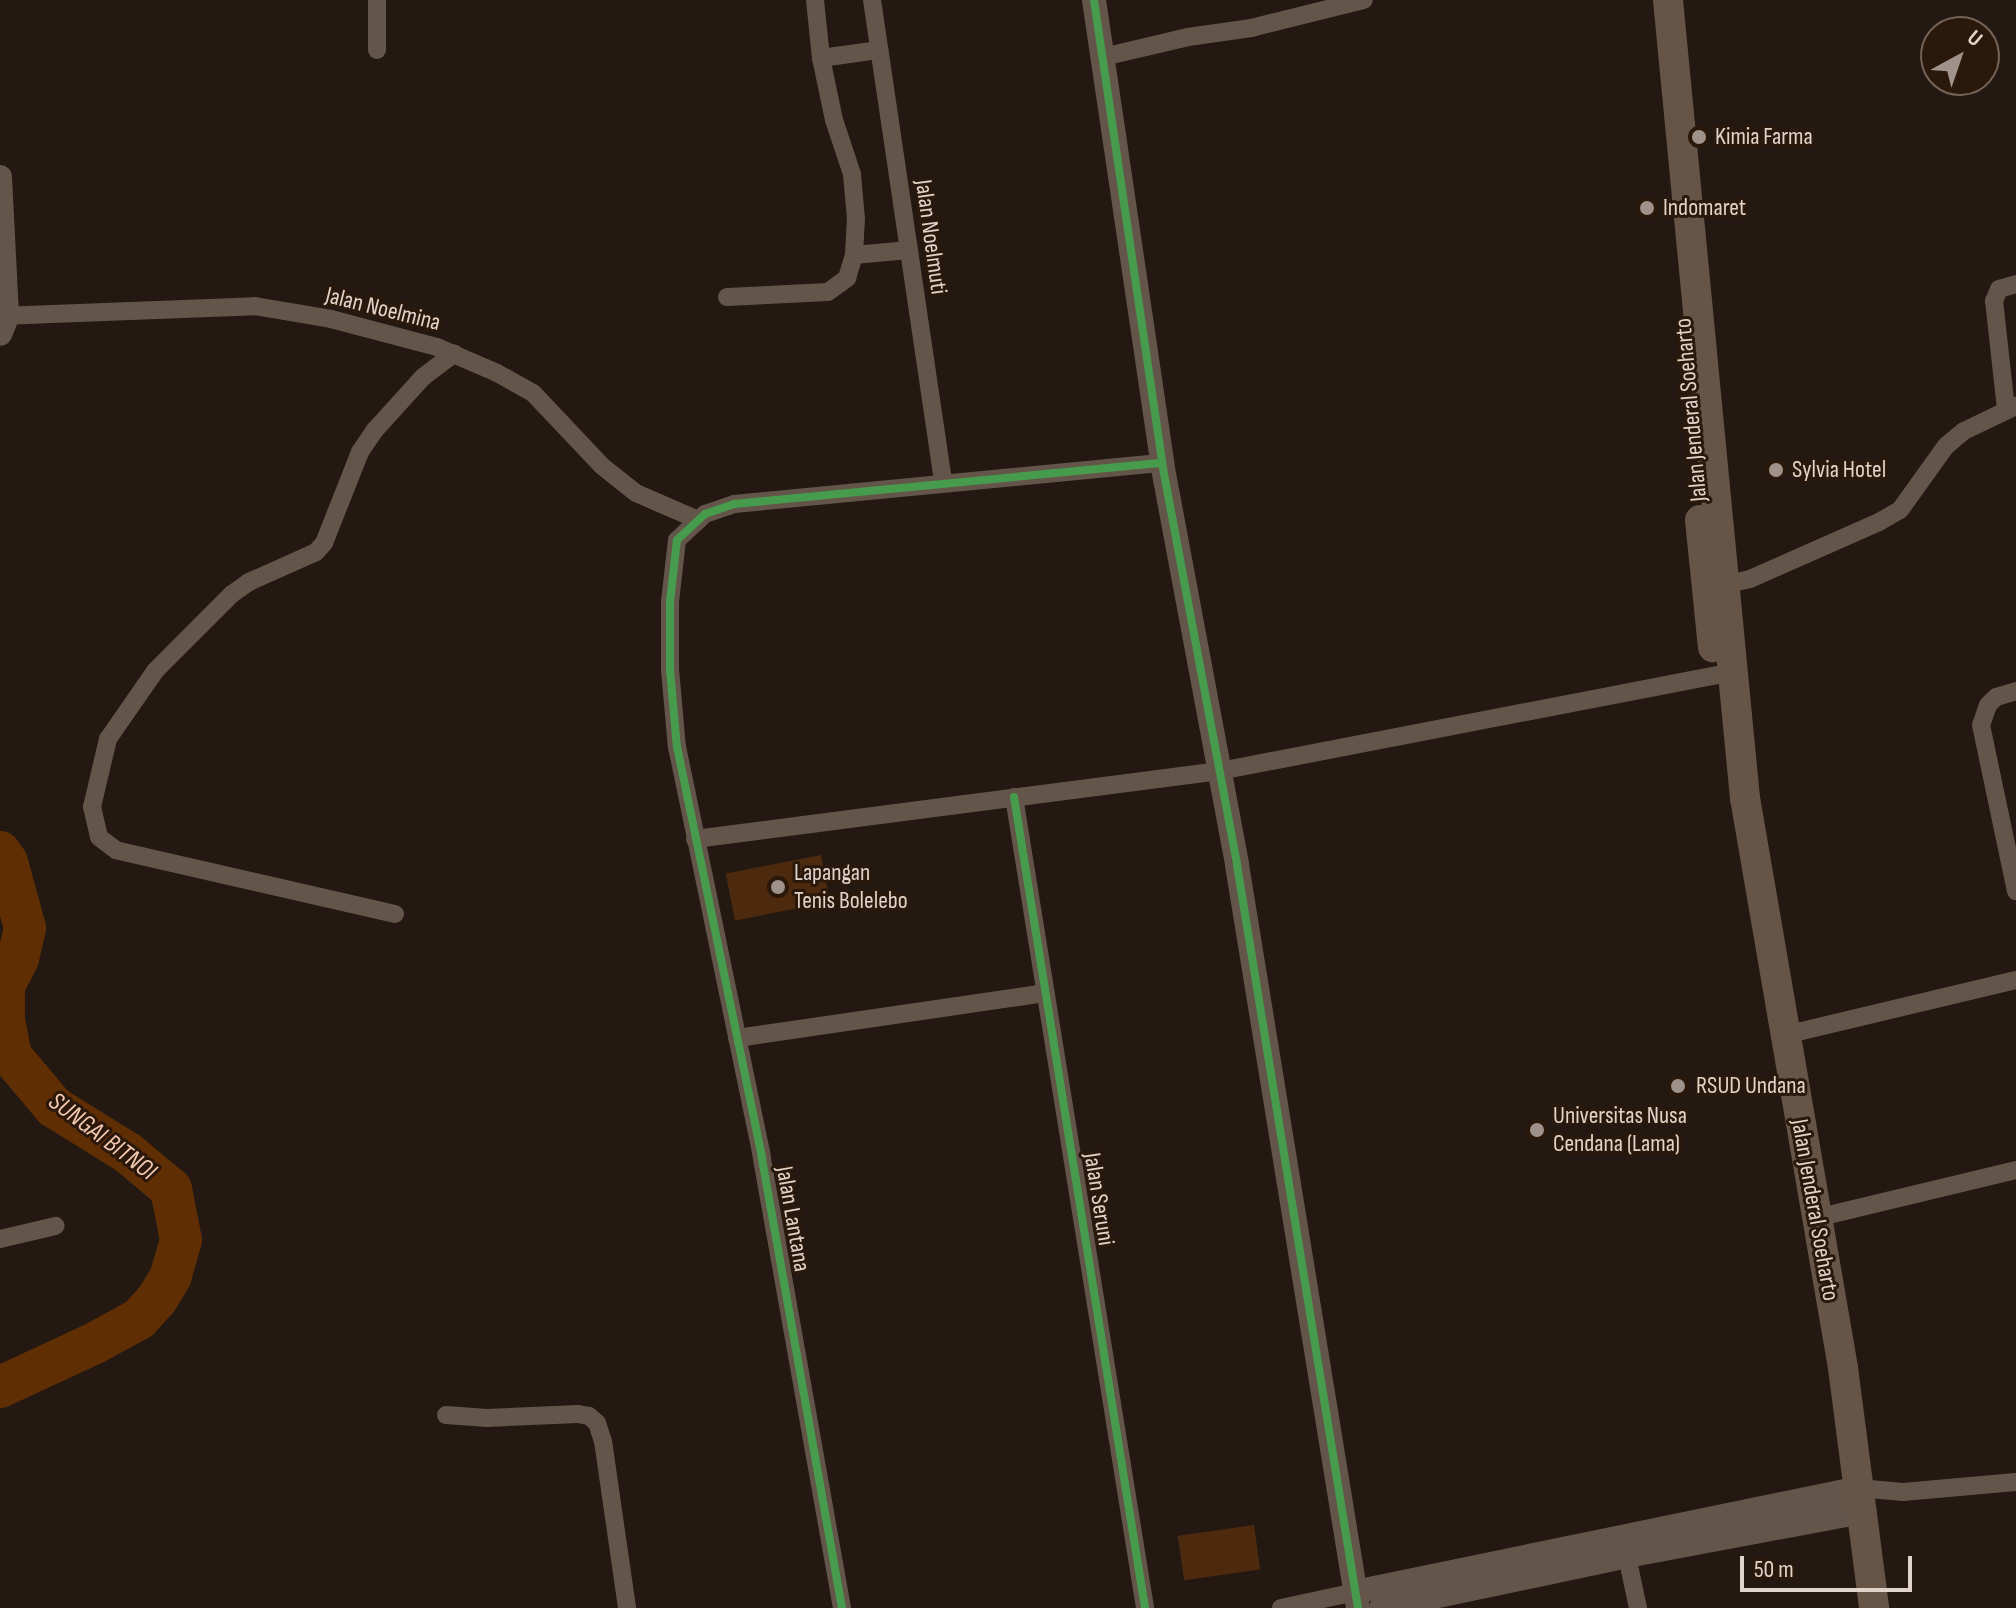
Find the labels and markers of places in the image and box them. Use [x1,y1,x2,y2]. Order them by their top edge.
place label: Kimia Farma [1715,123,1813,151]
marker: Kimia Farma [1690,128,1708,146]
place label: Indomaret [1663,194,1746,222]
marker: Indomaret [1638,199,1656,217]
place label: Sylvia Hotel [1792,456,1886,484]
marker: Sylvia Hotel [1767,461,1785,479]
place label: Lapangan Tenis Bolelebo [794,859,908,915]
marker: Lapangan Tenis Bolelebo [769,878,787,896]
place label: RSUD Undana [1696,1072,1806,1100]
marker: RSUD Undana [1667,1075,1689,1097]
place label: Universitas Nusa Cendana (Lama) [1553,1102,1687,1158]
marker: Universitas Nusa Cendana (Lama) [1528,1121,1546,1139]

